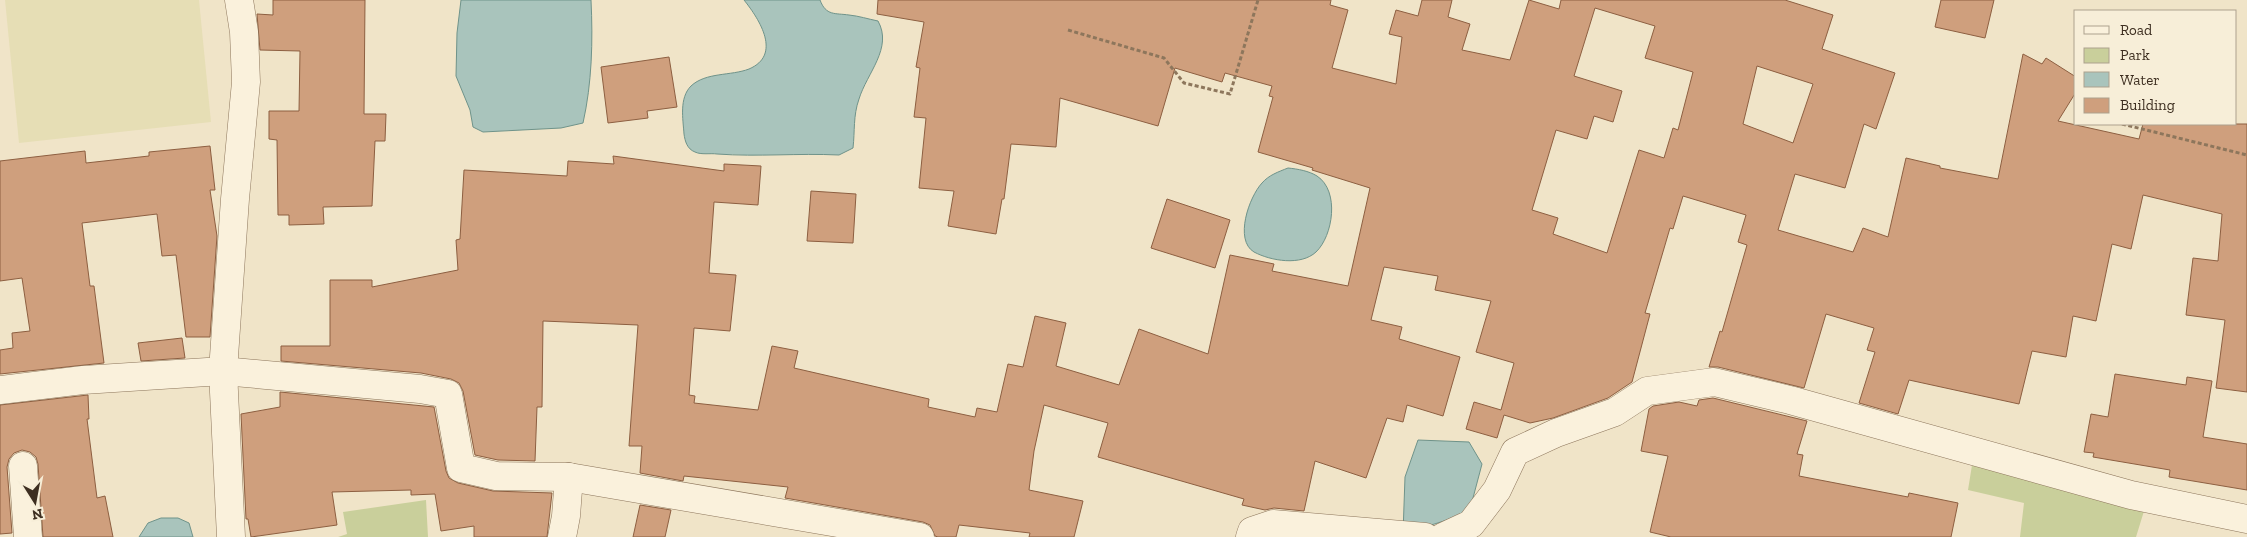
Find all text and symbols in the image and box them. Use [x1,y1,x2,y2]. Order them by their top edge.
legend [2074,10,2237,125]
text: Road [2120,21,2153,39]
text: Park [2120,46,2150,64]
text: Water [2120,71,2160,89]
text: Building [2120,96,2175,114]
north arrow [10,477,60,527]
text: N [30,505,44,524]

